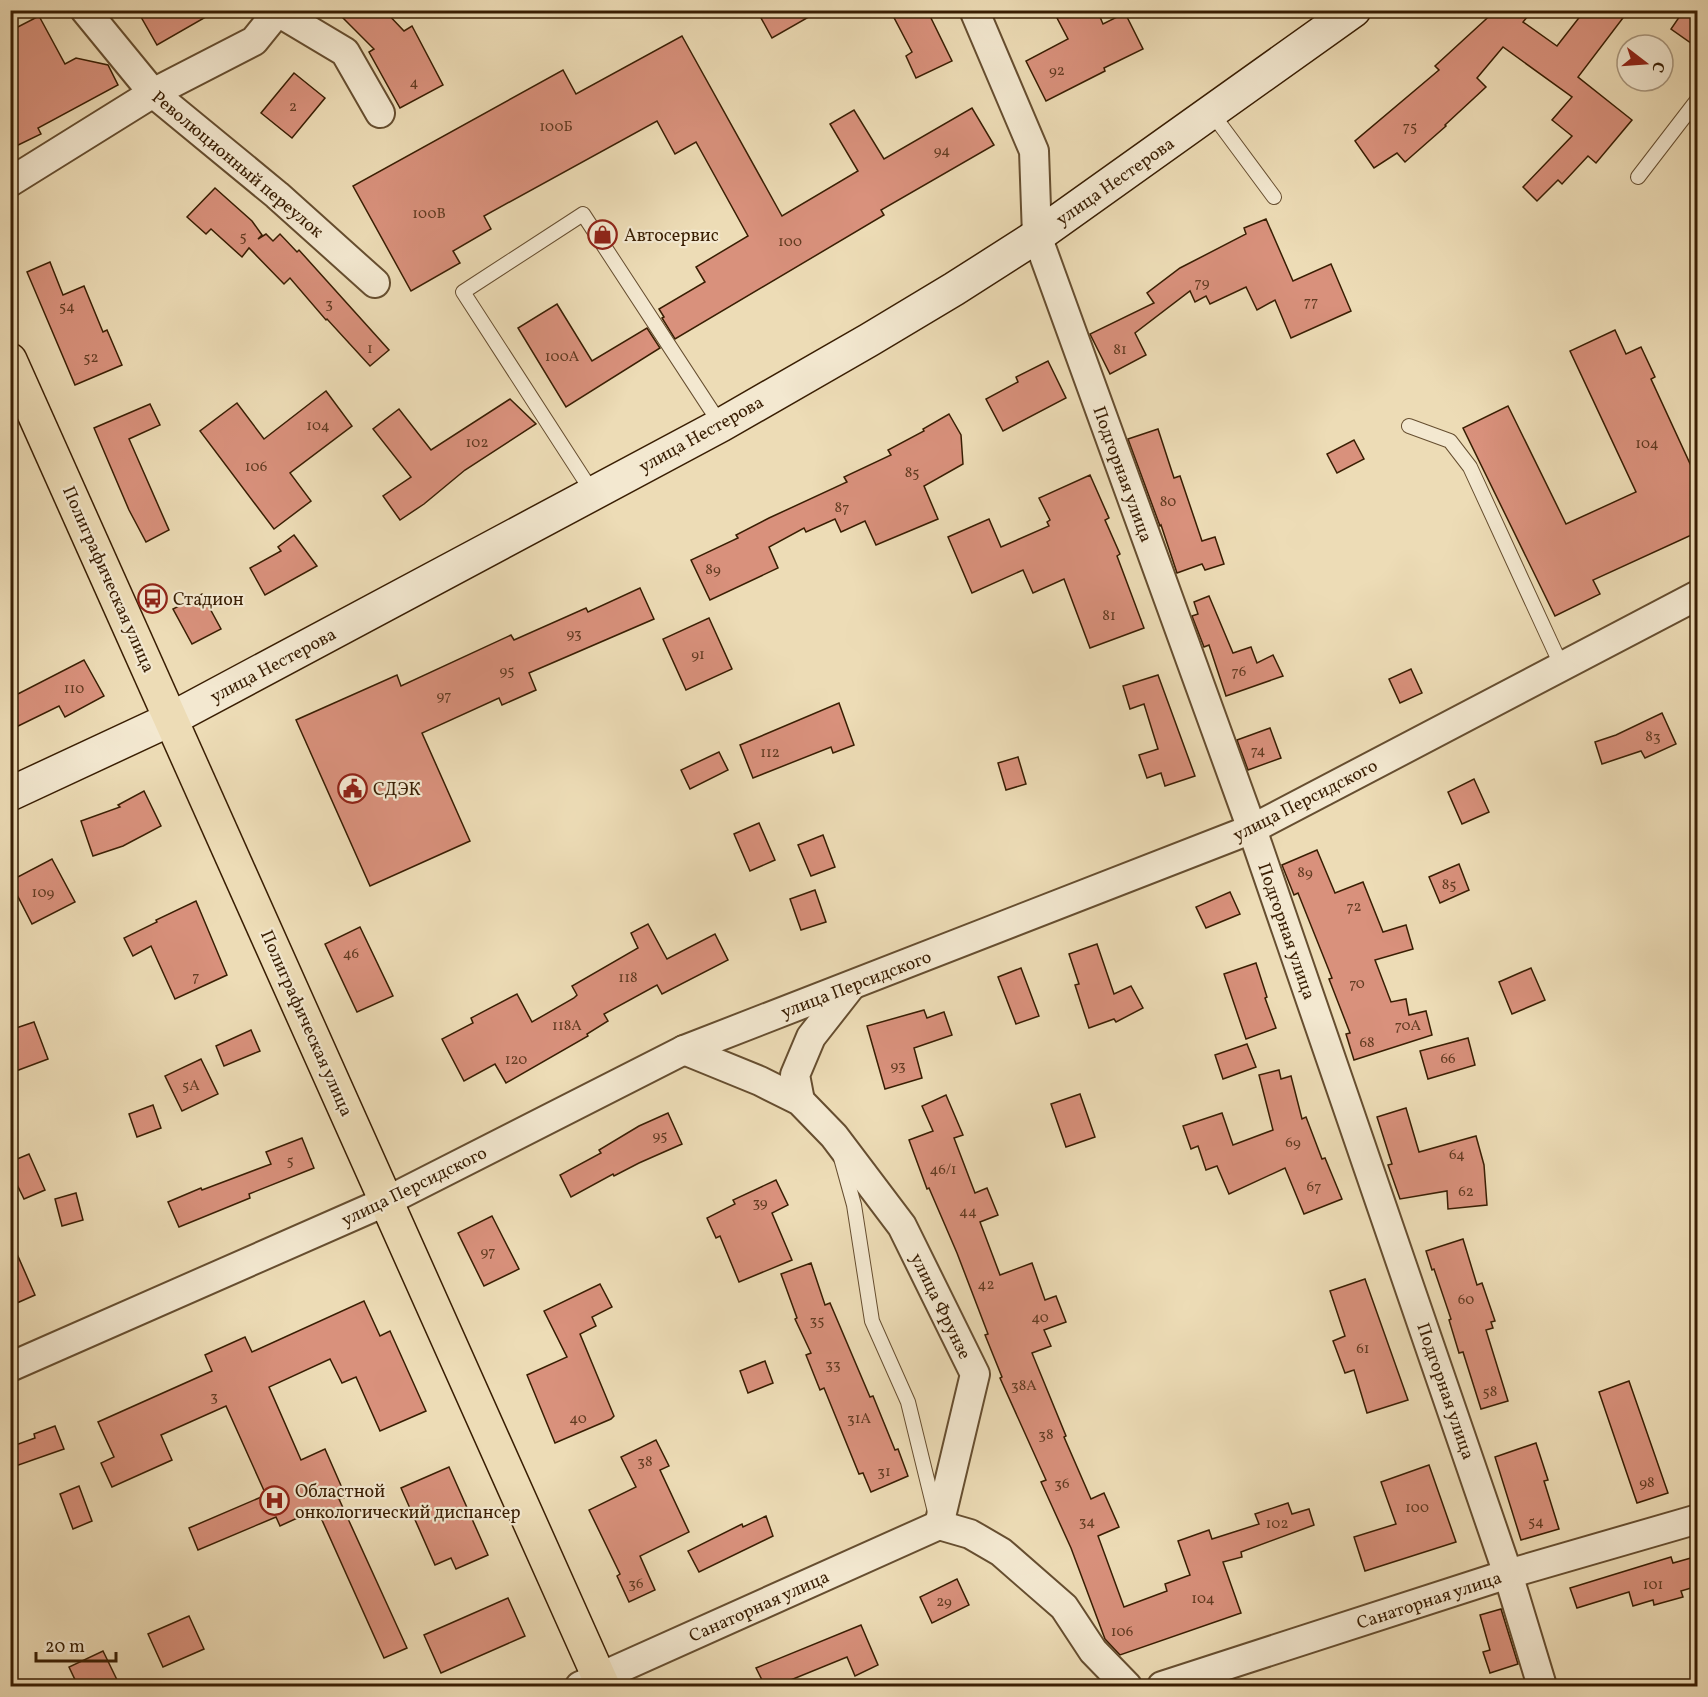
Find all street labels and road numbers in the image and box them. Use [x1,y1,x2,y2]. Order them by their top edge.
street label: Революционный переулок [146,86,329,245]
street label: улица Нестерова [1052,132,1180,232]
street label: улица Нестерова [635,391,769,480]
street label: Подгорная улица [1085,403,1158,546]
street label: Полиграфическая улица [55,482,160,677]
street label: улица Нестерова [206,623,341,710]
street label: улица Персидского [1229,754,1382,849]
street label: Подгорная улица [1250,860,1321,1003]
street label: Полиграфическая улица [253,926,358,1121]
street label: улица Персидского [778,945,935,1026]
street label: улица Персидского [338,1141,492,1234]
street label: улица Фрунзе [903,1249,976,1364]
street label: Подгорная улица [1409,1320,1480,1463]
street label: Санаторная улица [685,1565,834,1650]
street label: Санаторная улица [1354,1566,1505,1637]

